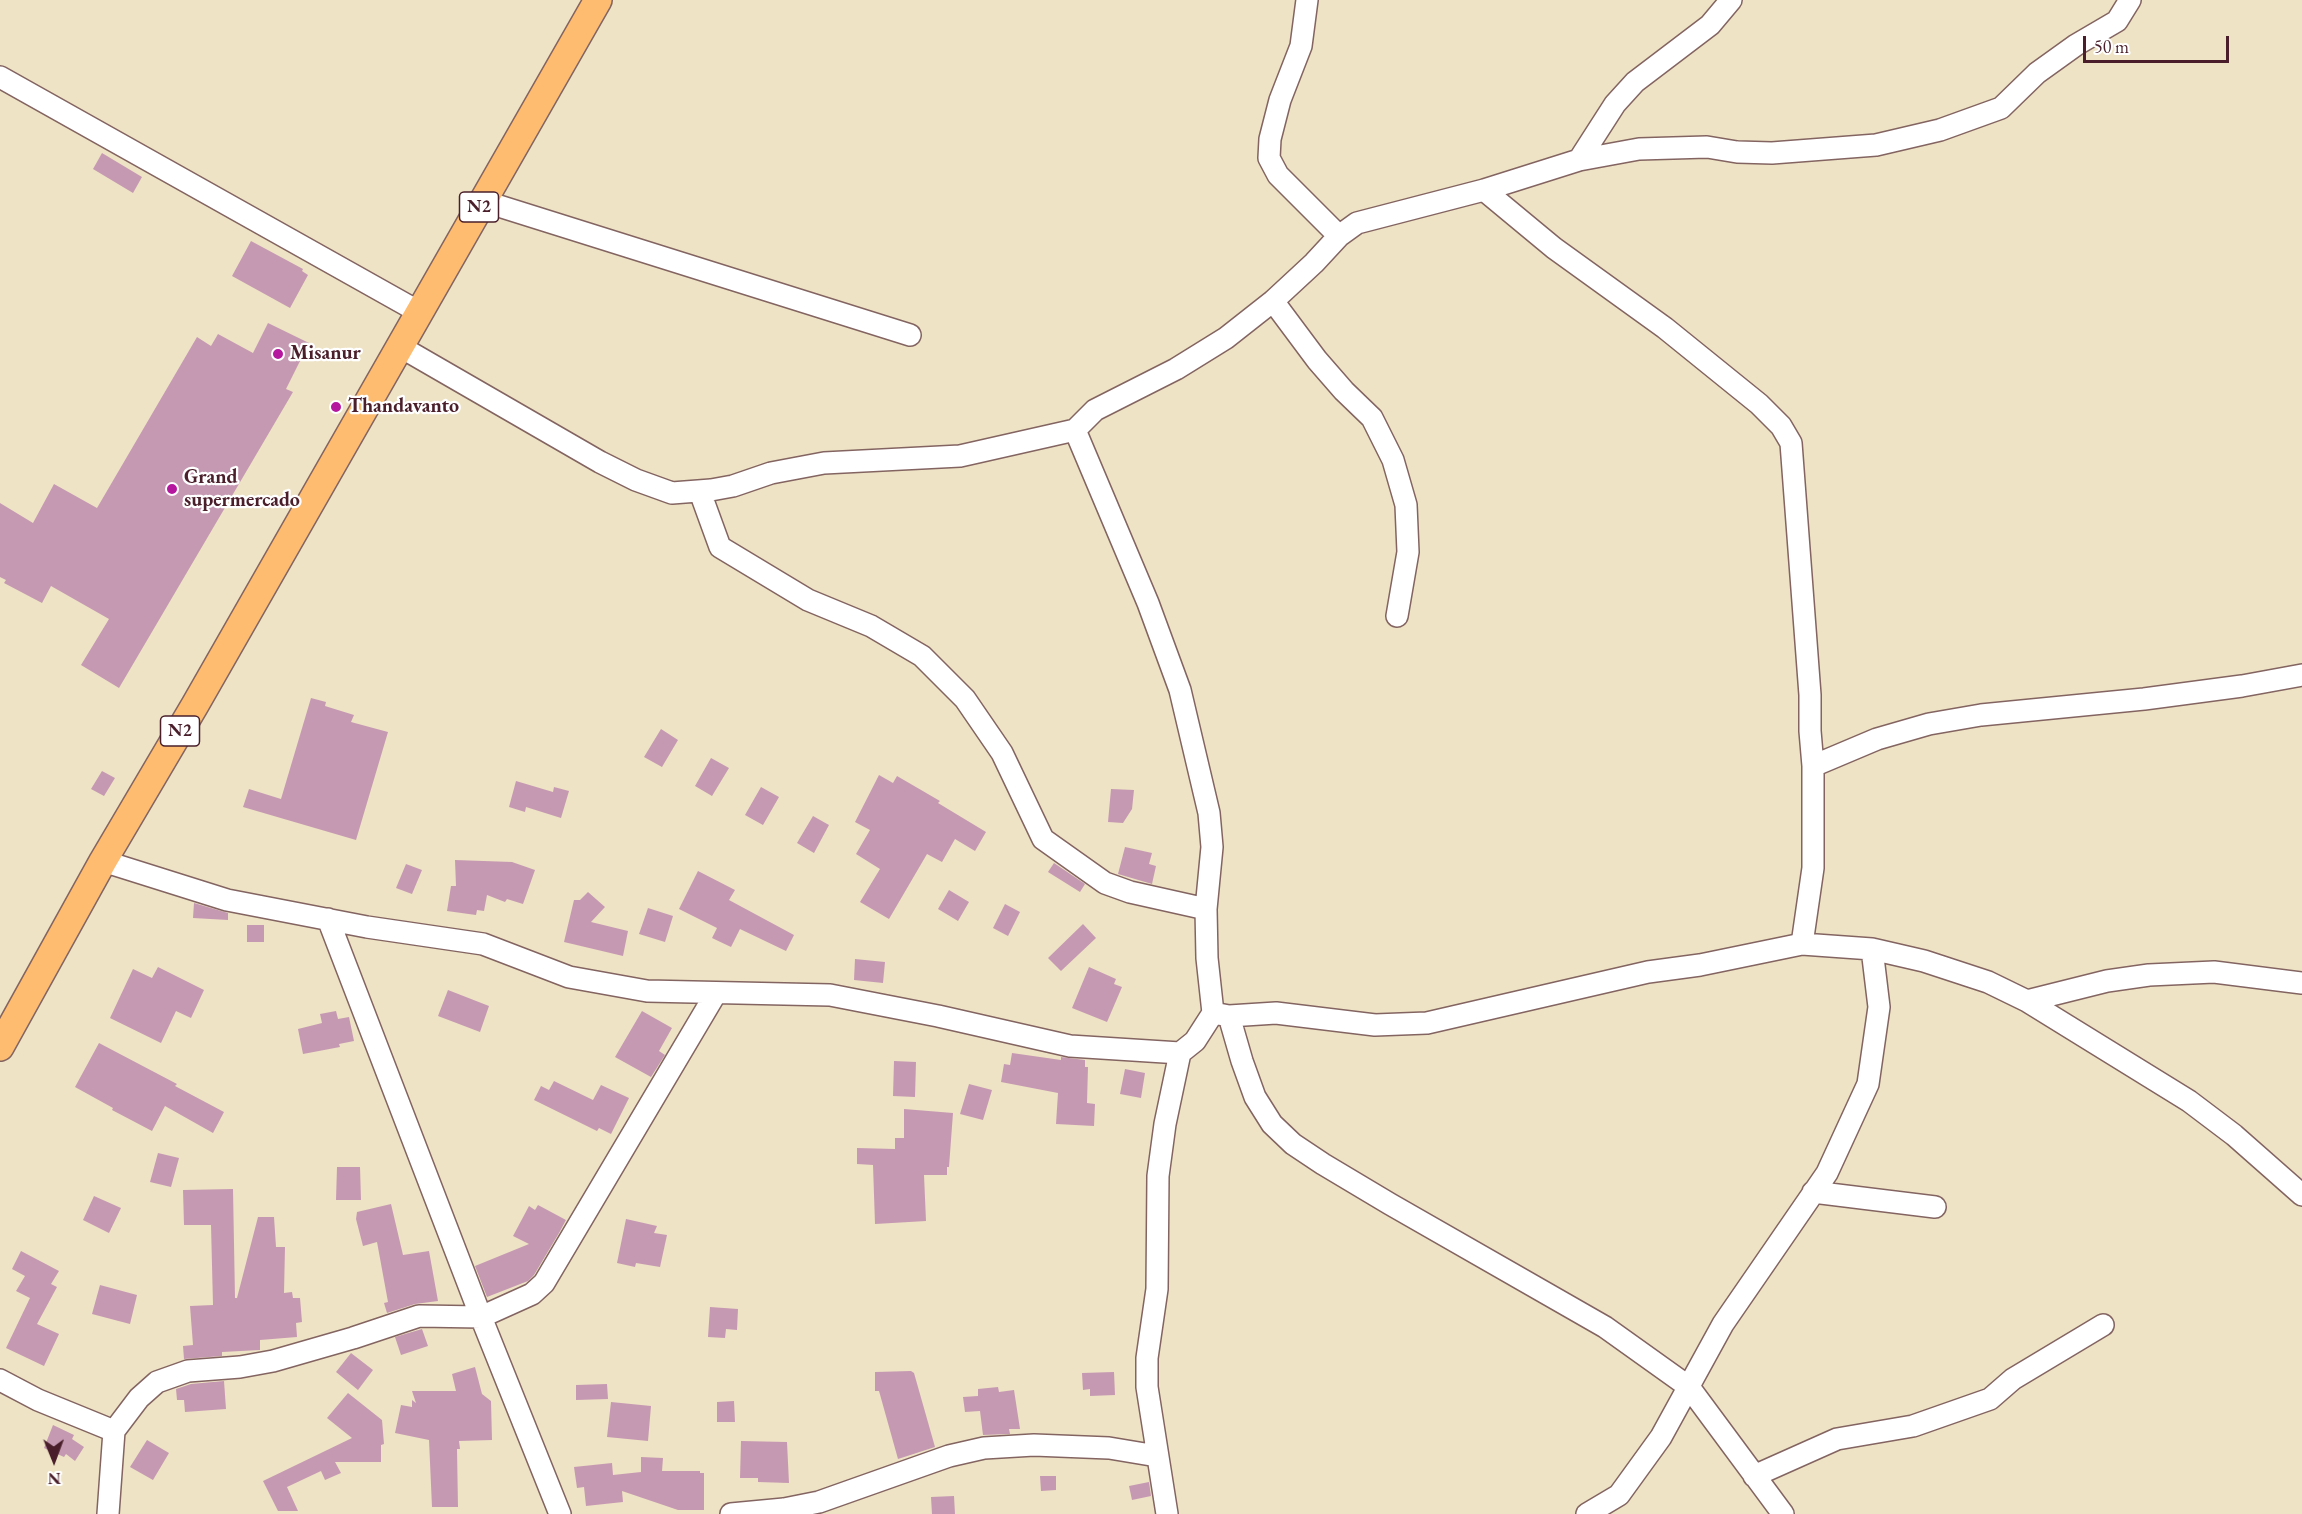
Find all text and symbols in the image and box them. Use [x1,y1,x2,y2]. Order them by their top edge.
scale bar [2086,24,2232,62]
text: 50 m [2094,35,2129,58]
road number: N2 [460,192,498,222]
place label: Misanur [290,342,361,366]
marker: Misanur [271,347,285,361]
place label: Thandavanto [348,395,459,419]
marker: Thandavanto [329,400,343,414]
place label: Grand supermercado [184,466,300,513]
marker: Grand supermercado [165,482,179,496]
road number: N2 [160,716,200,746]
north arrow [24,1430,84,1490]
text: N [48,1468,61,1489]

